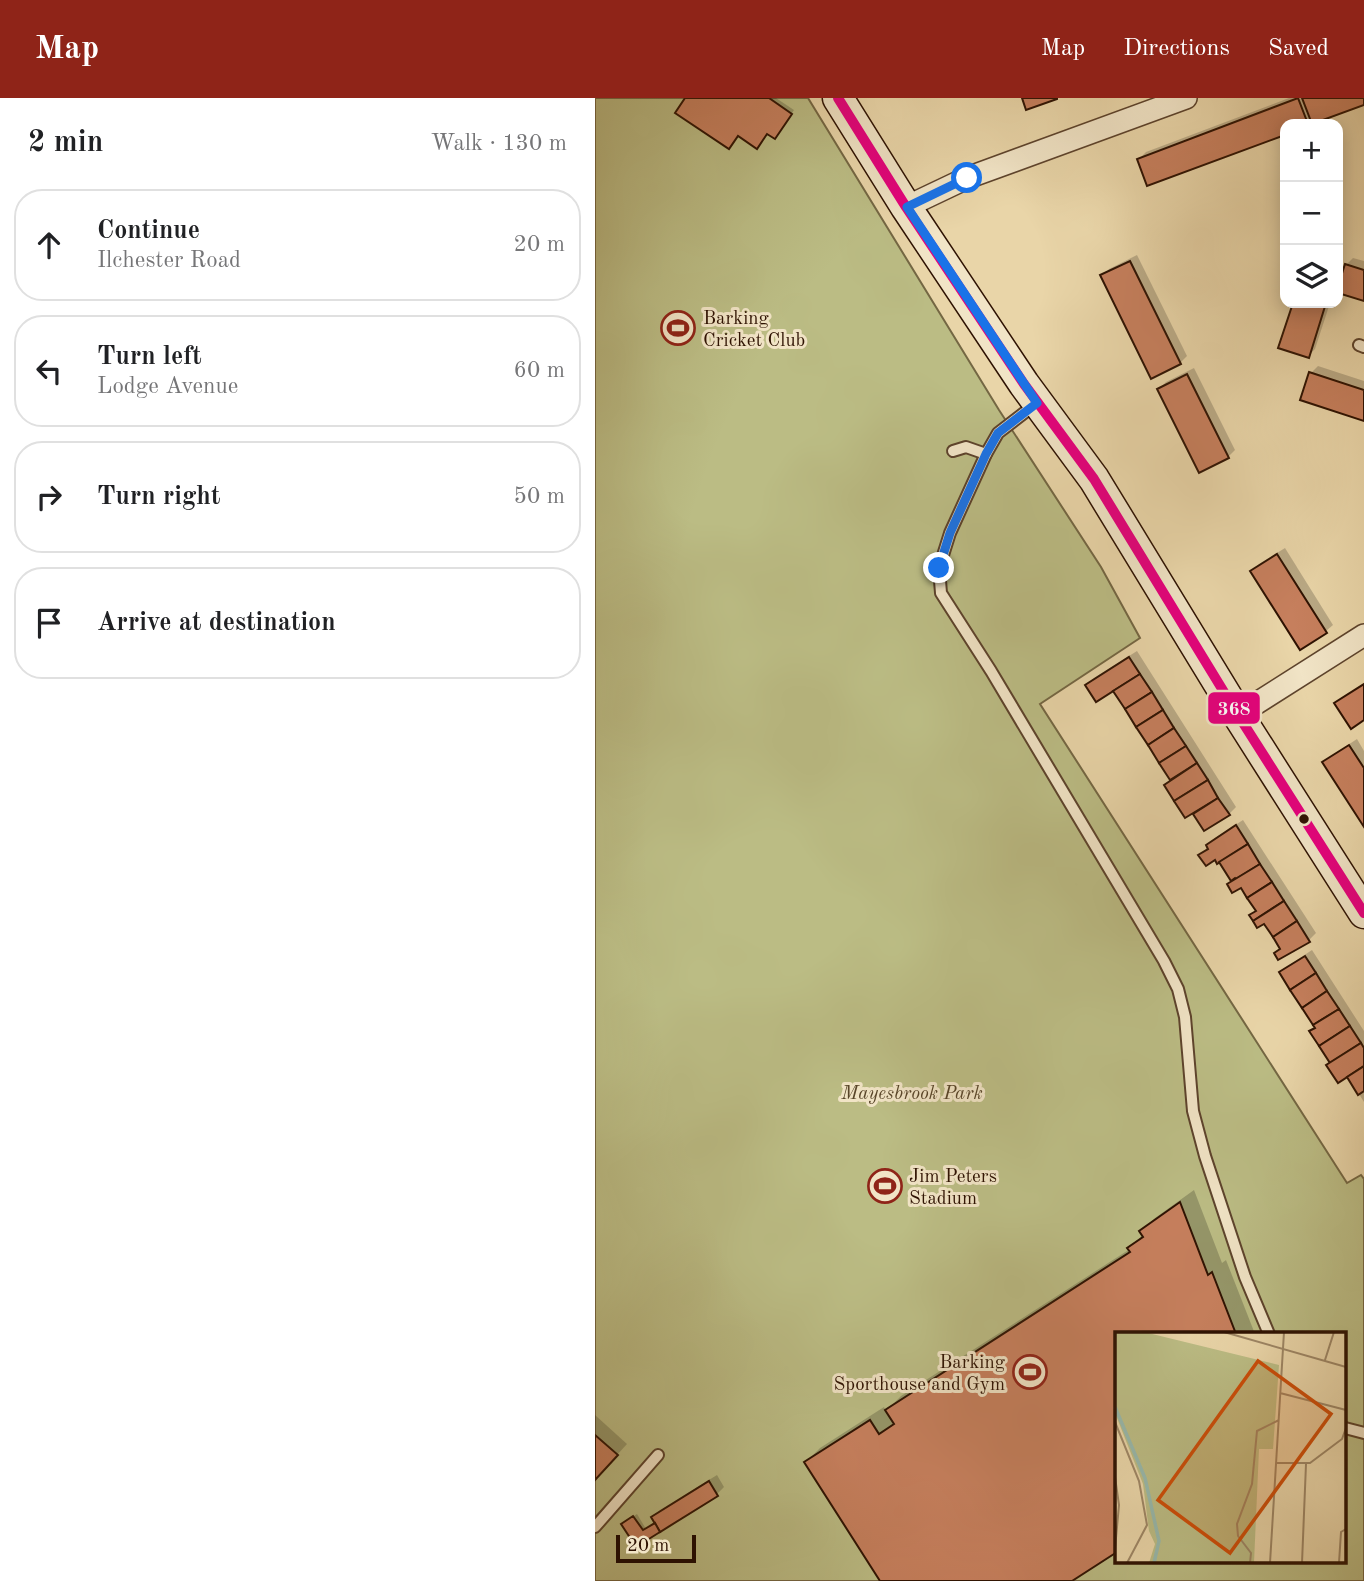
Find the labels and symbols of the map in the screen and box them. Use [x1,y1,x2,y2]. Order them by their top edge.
route start [951,162,982,193]
sports icon: Barking Cricket Club [659,309,697,347]
place label: Barking Cricket Club [703,310,805,351]
route end [923,552,954,583]
line badge: 368 [1207,691,1261,725]
text: 368 [1217,701,1251,720]
unlabelled marker [1297,812,1311,826]
park label: Mayesbrook Park [840,1085,983,1104]
sports icon: Jim Peters Stadium [866,1167,904,1205]
place label: Jim Peters Stadium [909,1168,997,1209]
inset map [1115,1332,1347,1564]
sports icon: Barking Sporthouse and Gym [1011,1353,1049,1391]
place label: Barking Sporthouse and Gym [834,1354,1006,1395]
scale bar [616,1532,697,1564]

